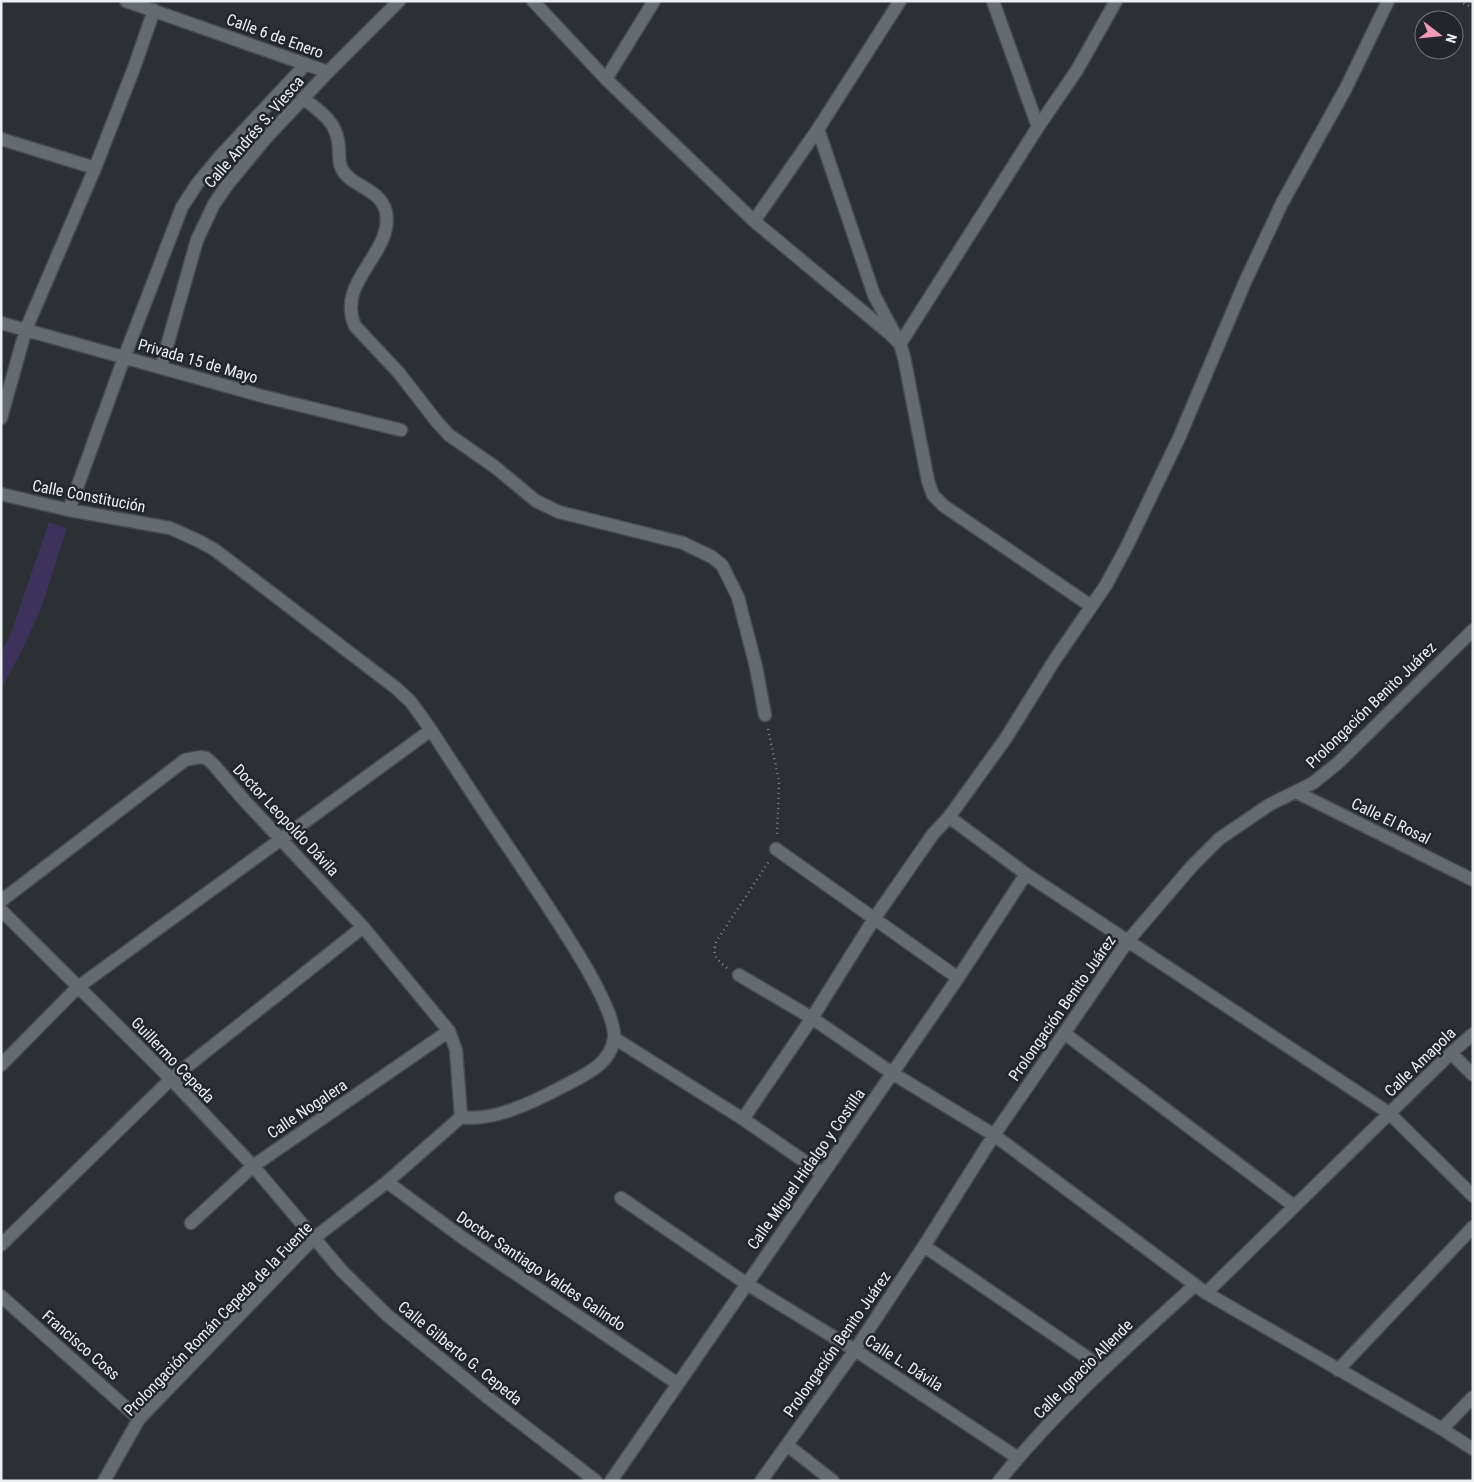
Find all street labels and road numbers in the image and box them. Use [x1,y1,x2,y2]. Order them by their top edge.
street label: Calle 6 de Enero [224,10,326,62]
street label: Calle Andrés S. Viesca [200,72,308,192]
street label: Privada 15 de Mayo [136,335,260,387]
street label: Calle Constitución [31,476,147,516]
street label: Prolongación Benito Juárez [1302,638,1440,772]
street label: Doctor Leopoldo Dávila [229,760,343,880]
street label: Calle El Rosal [1348,794,1434,848]
street label: Prolongación Benito Juárez [1004,932,1120,1084]
street label: Guillermo Cepeda [127,1013,219,1107]
street label: Calle Amapola [1381,1023,1459,1101]
street label: Calle Nogalera [263,1075,351,1143]
street label: Calle Miguel Hidalgo y Costilla [743,1085,869,1253]
street label: Doctor Santiago Valdes Galindo [453,1207,629,1335]
street label: Prolongación Román Cepeda de la Fuente [120,1218,316,1420]
street label: Prolongación Benito Juárez [779,1268,895,1420]
street label: Calle Gilberto G. Cepeda [394,1297,526,1409]
street label: Francisco Coss [38,1306,124,1384]
street label: Calle Ignacio Allende [1029,1315,1137,1423]
street label: Calle L. Dávila [861,1331,947,1395]

